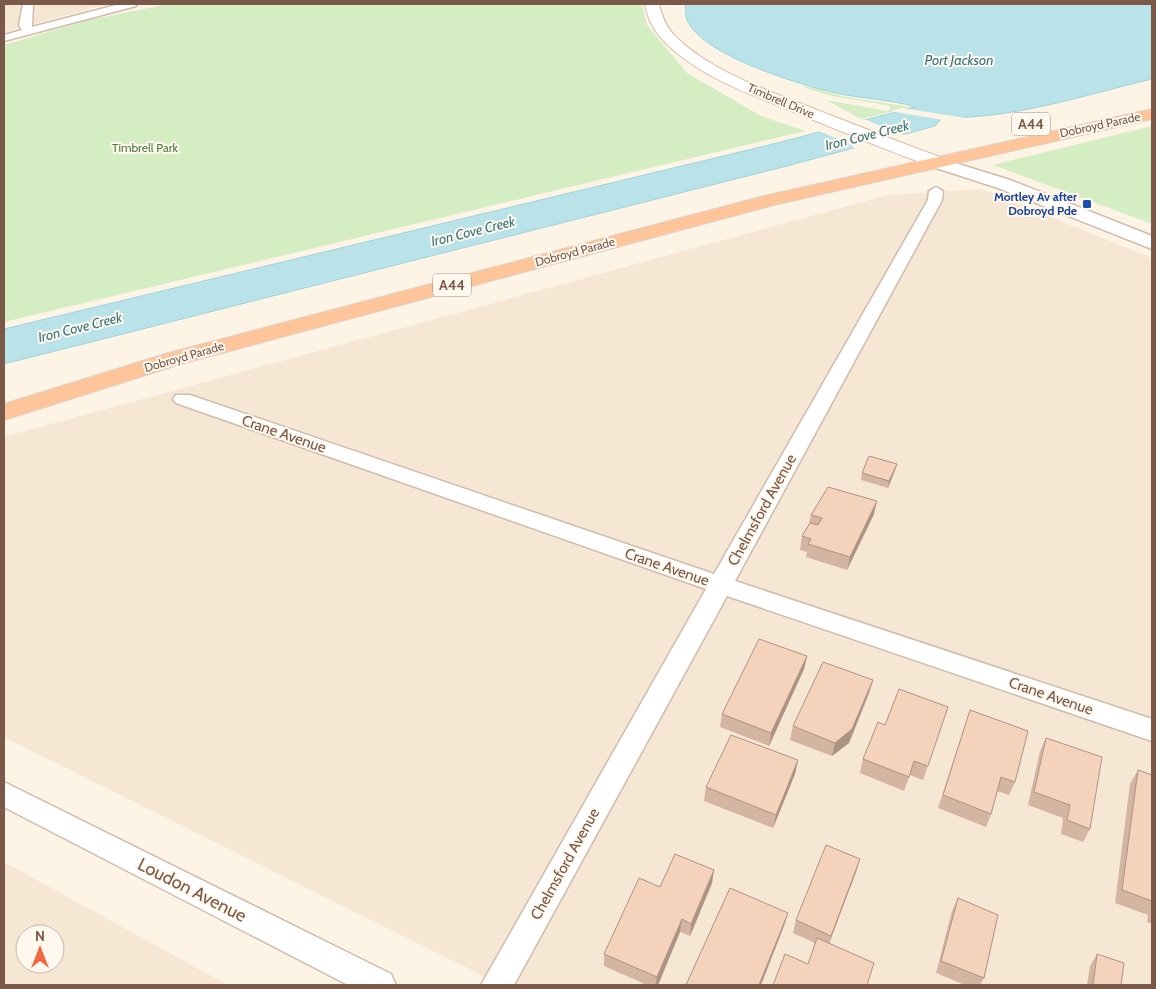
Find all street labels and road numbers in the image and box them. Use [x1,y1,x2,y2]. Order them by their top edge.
street label: Timbrell Drive [746,80,817,121]
street label: Dobroyd Parade [1058,109,1142,140]
road number: A44 [1012,112,1050,136]
street label: Dobroyd Parade [533,234,616,269]
road number: A44 [433,274,471,296]
street label: Dobroyd Parade [142,338,225,375]
street label: Crane Avenue [239,411,329,457]
street label: Chelmsford Avenue [724,451,800,569]
street label: Crane Avenue [622,544,712,590]
street label: Crane Avenue [1006,673,1096,719]
street label: Chelmsford Avenue [527,805,603,923]
street label: Loudon Avenue [134,853,250,927]

